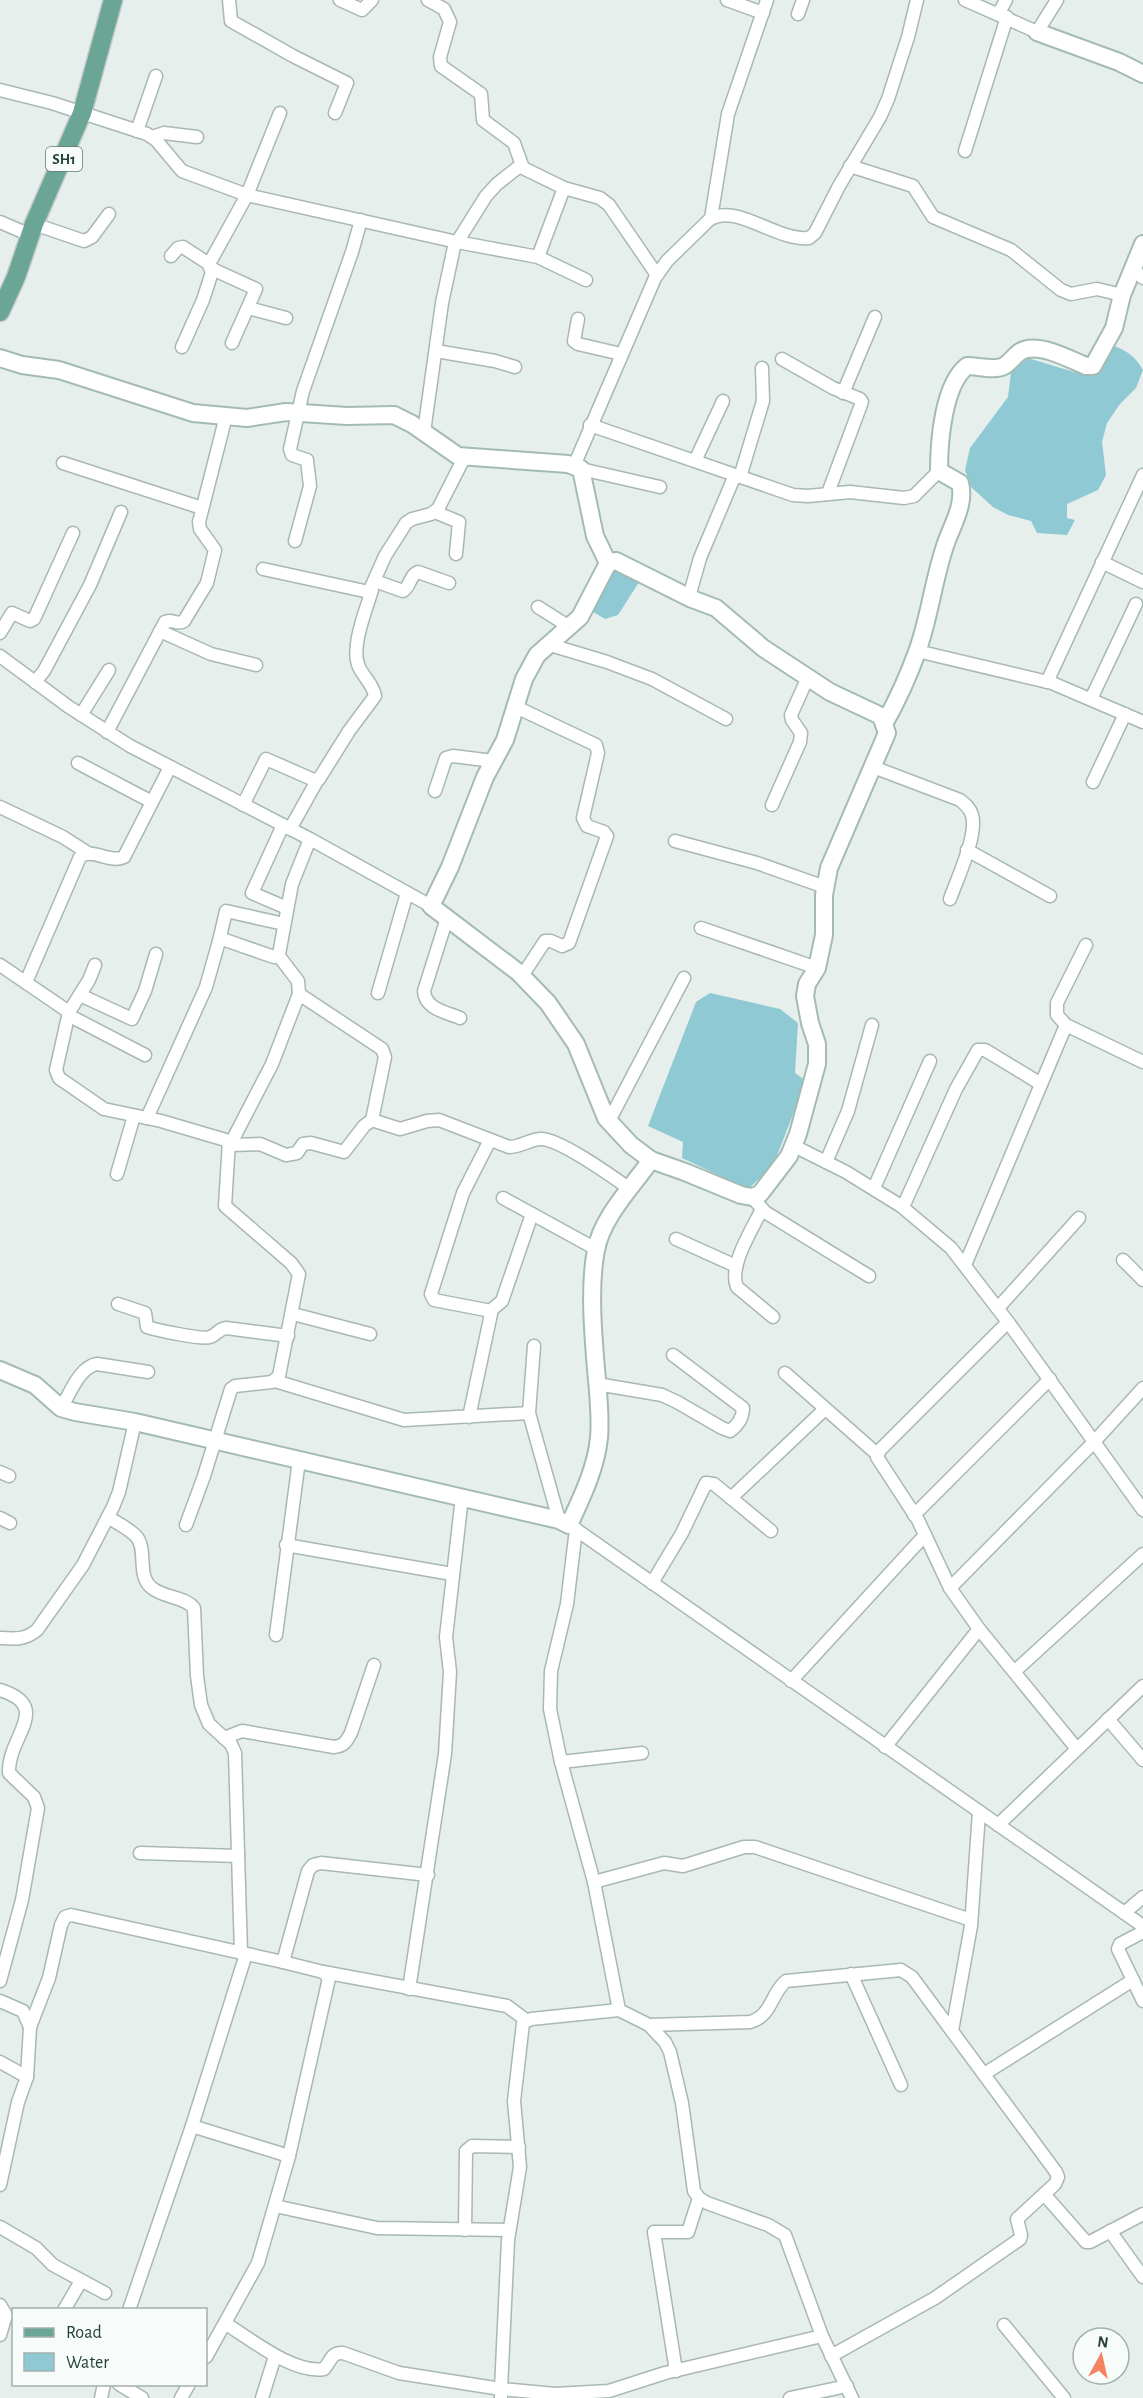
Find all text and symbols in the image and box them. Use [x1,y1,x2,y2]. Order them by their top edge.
road number: SH1 [46,147,82,171]
legend [12,2308,207,2386]
text: Road [66,2324,102,2342]
north arrow [1071,2326,1131,2386]
text: N [1096,2333,1110,2351]
text: Water [66,2354,109,2372]

